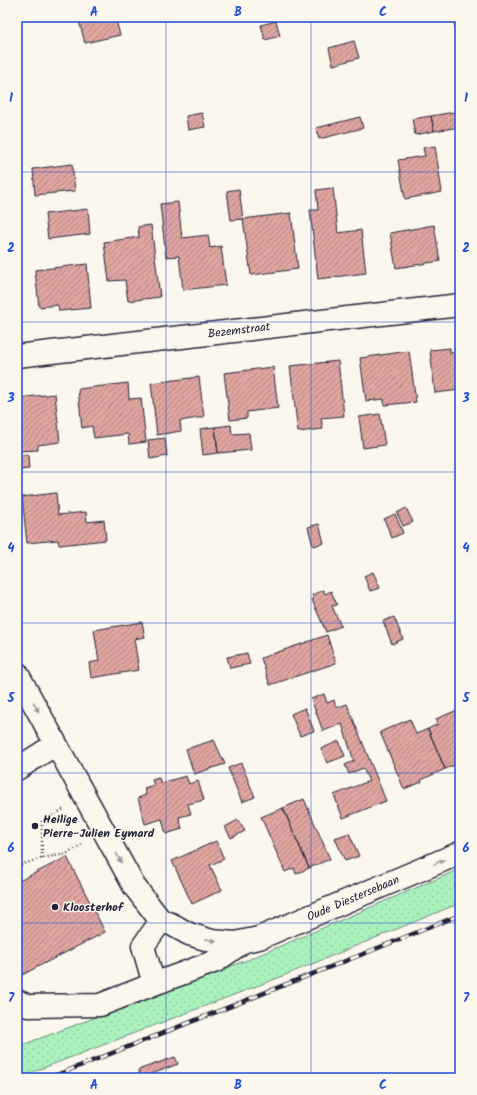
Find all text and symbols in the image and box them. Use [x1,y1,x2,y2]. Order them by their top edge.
text: A [90,2,98,23]
text: B [234,2,242,23]
text: C [379,2,387,23]
text: 1 [9,88,13,109]
text: 1 [464,88,468,109]
text: 2 [7,238,15,259]
text: 2 [462,238,470,259]
street label: Bezemstraat [207,317,272,344]
text: 3 [6,388,15,409]
text: 3 [461,388,470,409]
text: 4 [7,538,15,559]
text: 4 [462,538,470,559]
text: 5 [7,688,16,709]
text: 5 [462,688,471,709]
one-way arrow [33,701,39,713]
place label: Heilige Pierre-Julien Eymard [43,810,155,843]
marker: Heilige Pierre-Julien Eymard [30,821,40,831]
text: 6 [7,838,15,859]
text: 6 [462,838,470,859]
one-way arrow [115,852,122,864]
one-way arrow [433,859,444,865]
street label: Oude Diestersebaan [304,870,402,927]
place label: Kloosterhof [63,898,125,917]
marker: Kloosterhof [50,902,60,912]
one-way arrow [205,937,217,943]
text: 7 [8,988,15,1009]
text: 7 [463,988,470,1009]
text: A [90,1075,98,1095]
text: B [234,1075,242,1095]
text: C [379,1075,387,1095]

